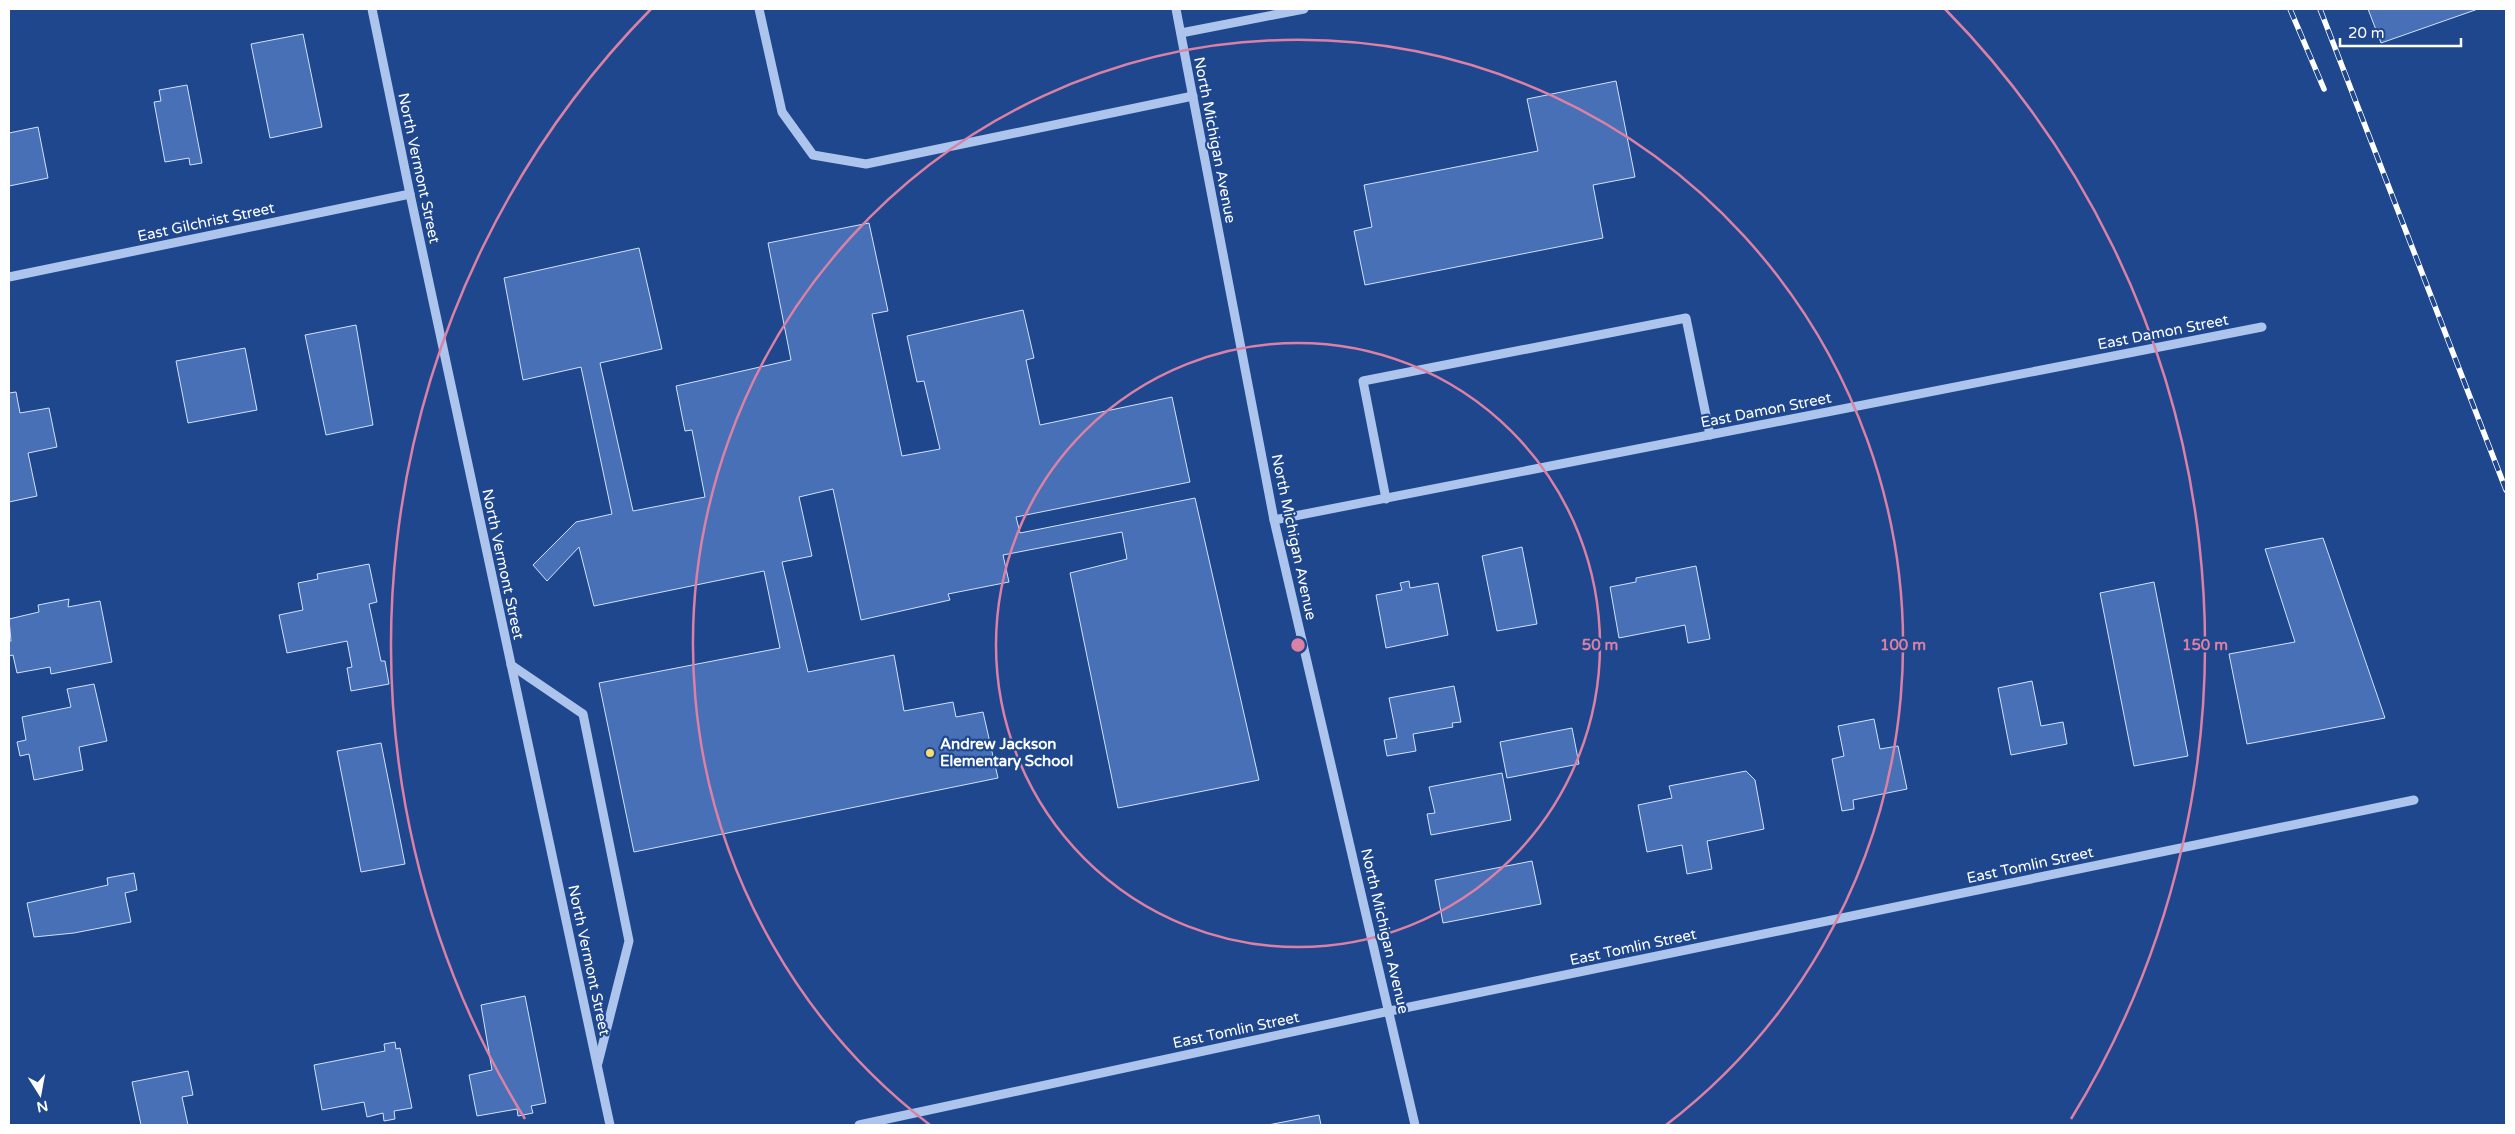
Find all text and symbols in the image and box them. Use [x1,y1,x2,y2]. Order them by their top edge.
scale bar [2340,15,2461,47]
text: 20 m [2348,24,2385,42]
street label: North Michigan Avenue [1190,55,1240,225]
street label: North Vermont Street [394,91,444,245]
street label: East Gilchrist Street [136,199,276,245]
street label: East Damon Street [2096,310,2230,354]
street label: East Damon Street [1699,388,1833,432]
street label: North Michigan Avenue [1268,452,1320,622]
street label: North Vermont Street [478,487,528,641]
centre of rings [1289,636,1307,654]
text: 50 m [1582,636,1618,654]
text: 100 m [1880,636,1926,654]
text: 150 m [2182,636,2228,654]
place label: Andrew Jackson Elementary School [940,735,1073,771]
marker: Andrew Jackson Elementary School [924,747,936,759]
street label: East Tomlin Street [1965,843,2095,887]
street label: North Michigan Avenue [1357,847,1413,1015]
street label: North Vermont Street [564,883,614,1037]
street label: East Tomlin Street [1568,925,1698,969]
street label: East Tomlin Street [1171,1008,1301,1052]
north arrow [15,1069,65,1119]
text: N [35,1097,50,1116]

